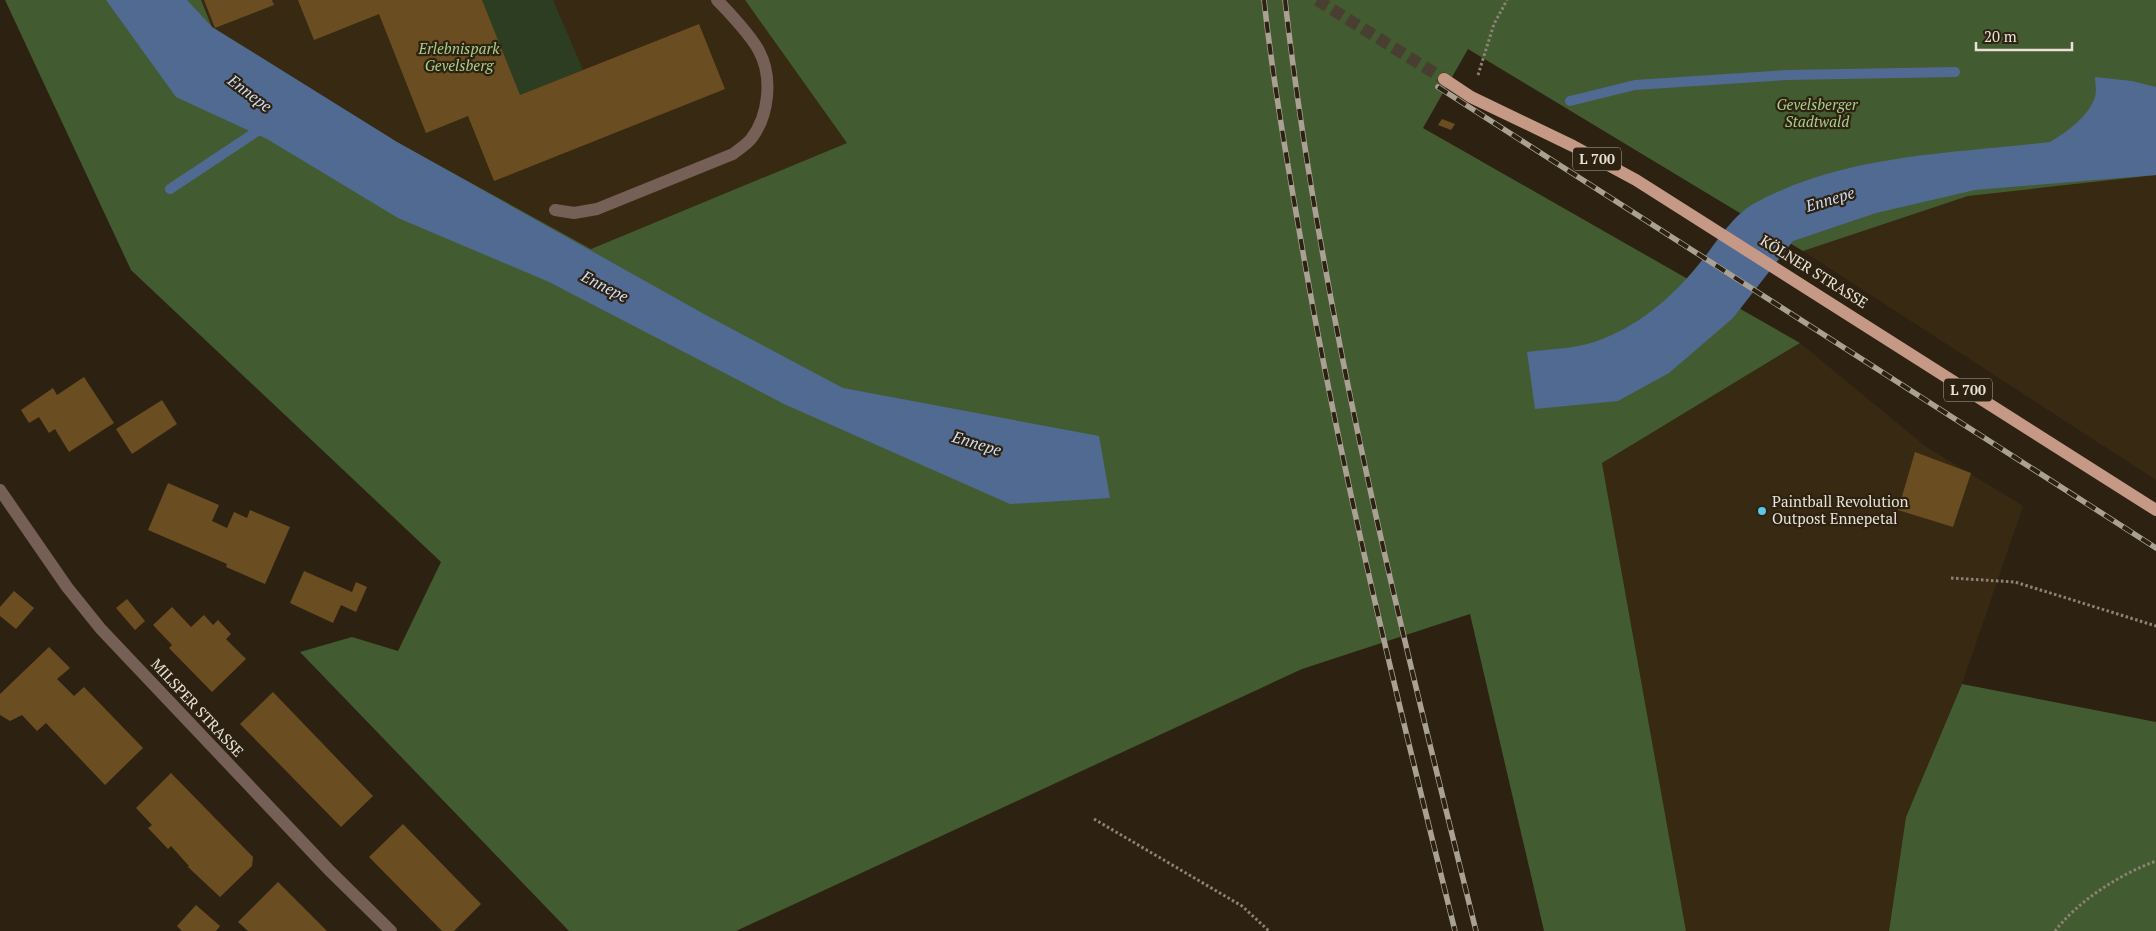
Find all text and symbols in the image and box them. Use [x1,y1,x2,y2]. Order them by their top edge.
scale bar [1976,20,2072,52]
text: 20 m [1984,26,2017,46]
park label: Erlebnispark Gevelsberg [417,38,500,75]
water label: Ennepe [223,69,277,117]
park label: Gevelsberger Stadtwald [1776,94,1859,131]
road number: L 700 [1573,148,1621,170]
water label: Ennepe [1802,181,1857,217]
street label: KÖLNER STRASSE [1757,230,1872,312]
water label: Ennepe [577,264,632,307]
road number: L 700 [1944,378,1992,402]
water label: Ennepe [949,425,1004,461]
place label: Paintball Revolution Outpost Ennepetal [1772,491,1909,528]
marker: Paintball Revolution Outpost Ennepetal [1756,505,1768,517]
street label: MILSPER STRASSE [147,654,248,761]

